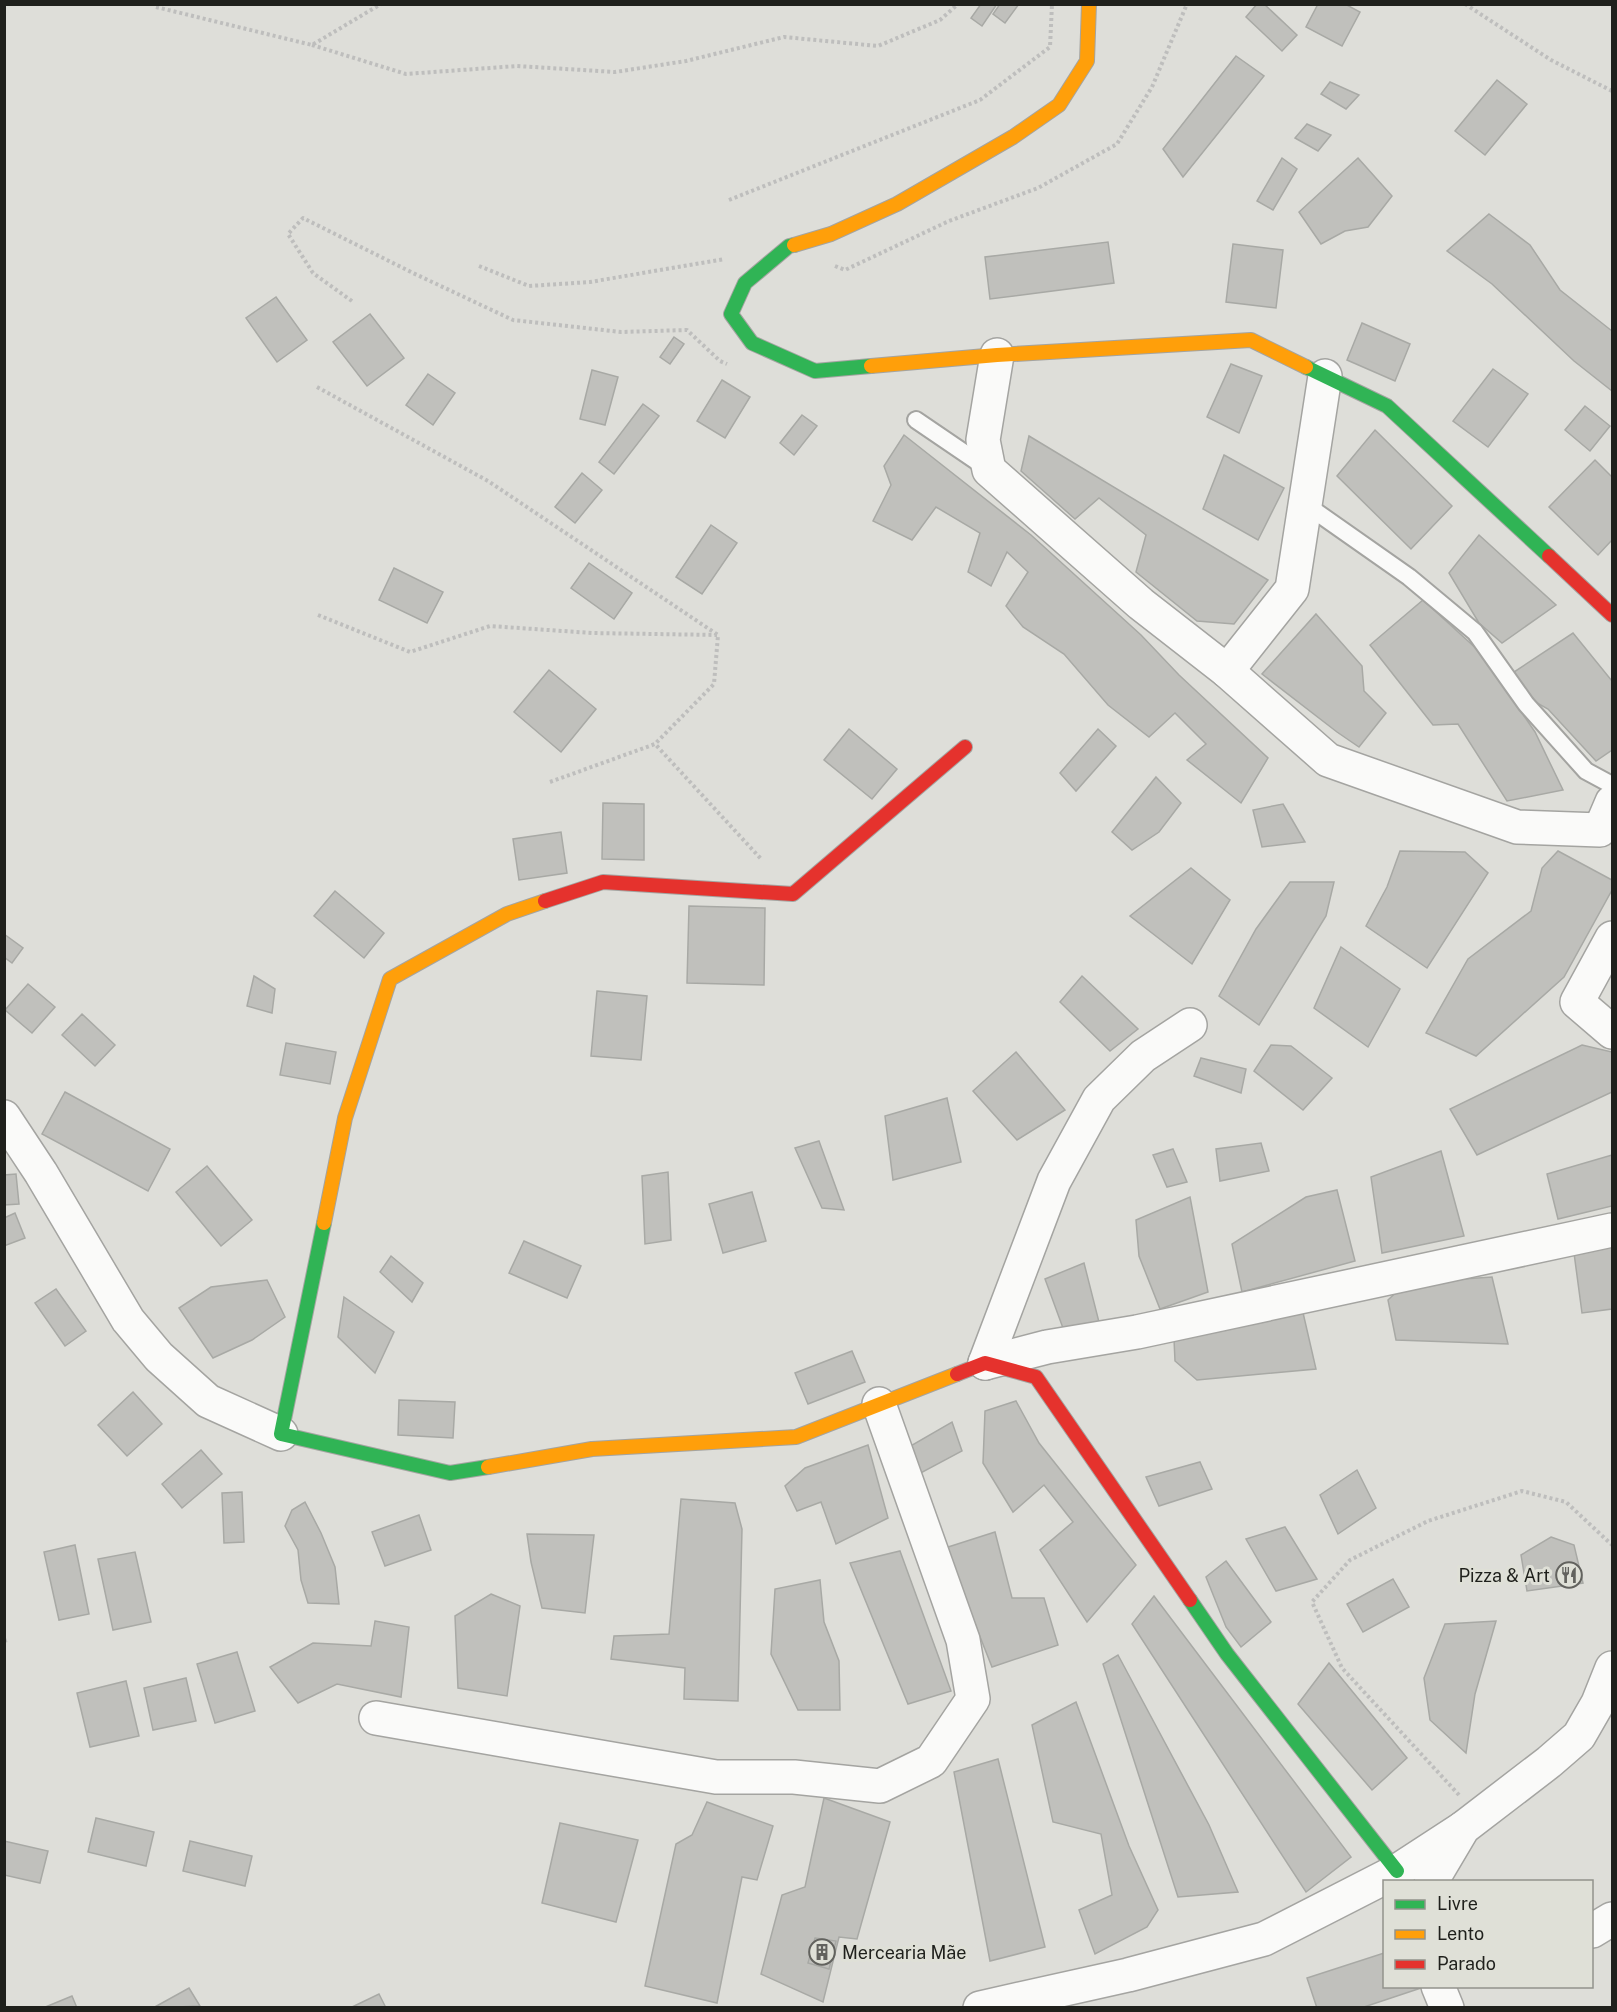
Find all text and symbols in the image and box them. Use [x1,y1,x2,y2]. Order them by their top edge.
restaurant icon: Pizza & Art [1554,1560,1584,1590]
place label: Pizza & Art [1459,1565,1550,1586]
legend [1383,1880,1593,1988]
text: Livre [1437,1893,1478,1914]
text: Lento [1437,1923,1484,1944]
building icon: Mercearia Mãe [807,1937,837,1967]
place label: Mercearia Mãe [842,1942,967,1963]
text: Parado [1437,1953,1496,1974]

